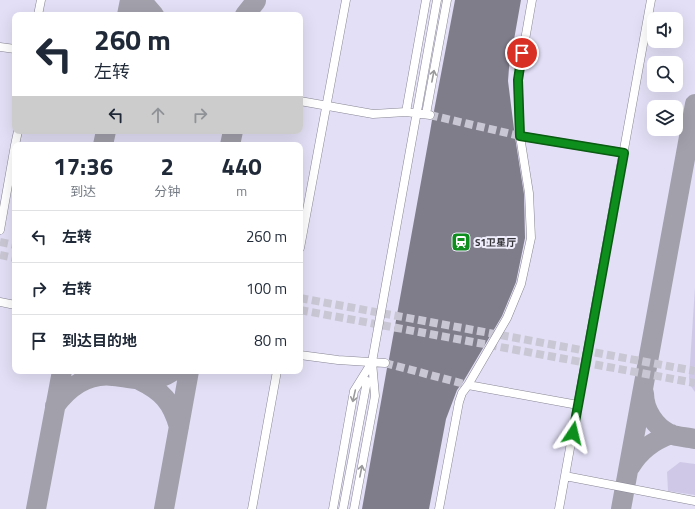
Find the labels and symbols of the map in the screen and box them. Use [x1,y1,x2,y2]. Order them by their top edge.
pin [505,36,539,70]
one-way arrow [429,70,437,83]
station icon: S1卫星厅 [450,231,472,253]
place label: S1卫星厅 [475,235,516,250]
one-way arrow [349,389,357,402]
position arrow [552,412,594,454]
one-way arrow [357,465,365,478]

